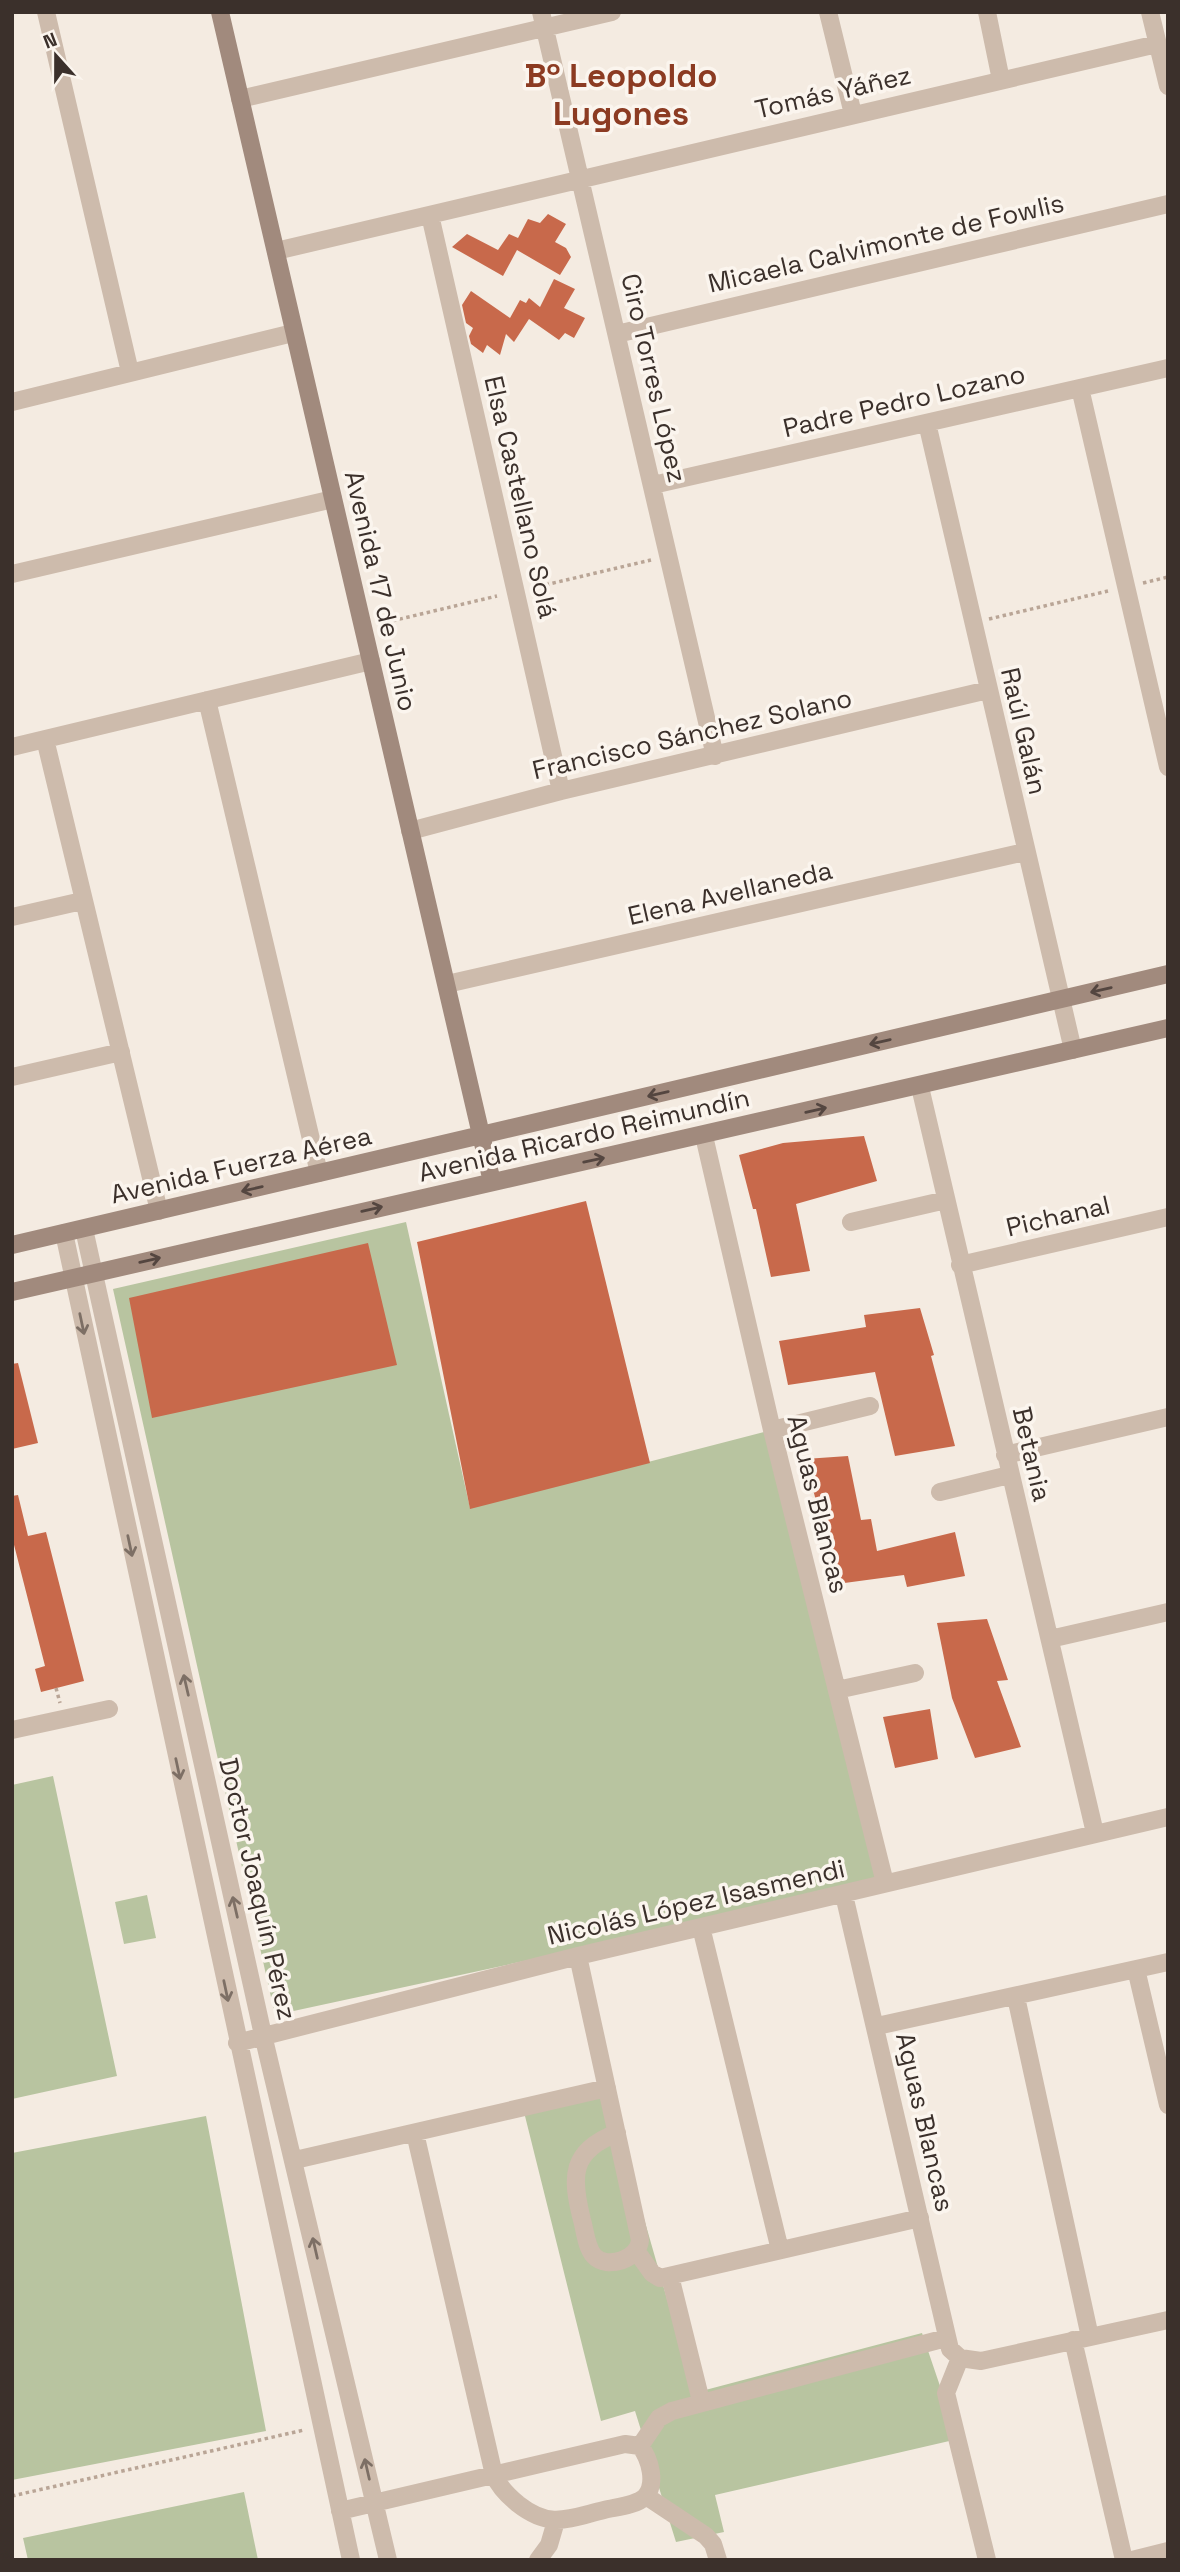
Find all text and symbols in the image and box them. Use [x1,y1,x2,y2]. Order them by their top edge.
north arrow [21,21,91,91]
text: N [40,27,61,55]
district label: Bº Leopoldo Lugones [524,55,718,135]
street label: Tomás Yáñez [752,58,914,126]
street label: Micaela Calvimonte de Fowlis [705,185,1067,301]
street label: Ciro Torres López [613,270,695,486]
street label: Padre Pedro Lozano [780,357,1028,445]
street label: Elsa Castellano Solá [477,372,565,622]
street label: Avenida 17 de Junio [337,468,425,714]
street label: Raúl Galán [993,664,1055,798]
street label: Francisco Sánchez Solano [529,681,855,787]
street label: Elena Avellaneda [624,853,836,933]
one-way arrow [1090,983,1113,997]
one-way arrow [869,1035,892,1049]
street label: Avenida Ricardo Reimundín [415,1080,753,1190]
one-way arrow [647,1087,670,1101]
one-way arrow [804,1103,827,1117]
street label: Avenida Fuerza Aérea [107,1118,375,1212]
one-way arrow [582,1152,605,1166]
one-way arrow [242,1183,264,1196]
street label: Pichanal [1003,1188,1113,1244]
one-way arrow [360,1202,383,1216]
one-way arrow [139,1253,161,1266]
one-way arrow [76,1312,90,1335]
street label: Betania [1005,1403,1059,1505]
street label: Aguas Blancas [779,1411,857,1597]
one-way arrow [124,1534,138,1557]
one-way arrow [178,1674,192,1697]
street label: Doctor Joaquín Pérez [211,1755,305,2023]
one-way arrow [172,1757,185,1780]
street label: Nicolás López Isasmendi [544,1851,848,1953]
one-way arrow [227,1896,241,1919]
one-way arrow [219,1979,233,2002]
street label: Aguas Blancas [888,2029,962,2215]
one-way arrow [308,2237,322,2260]
one-way arrow [360,2458,373,2481]

